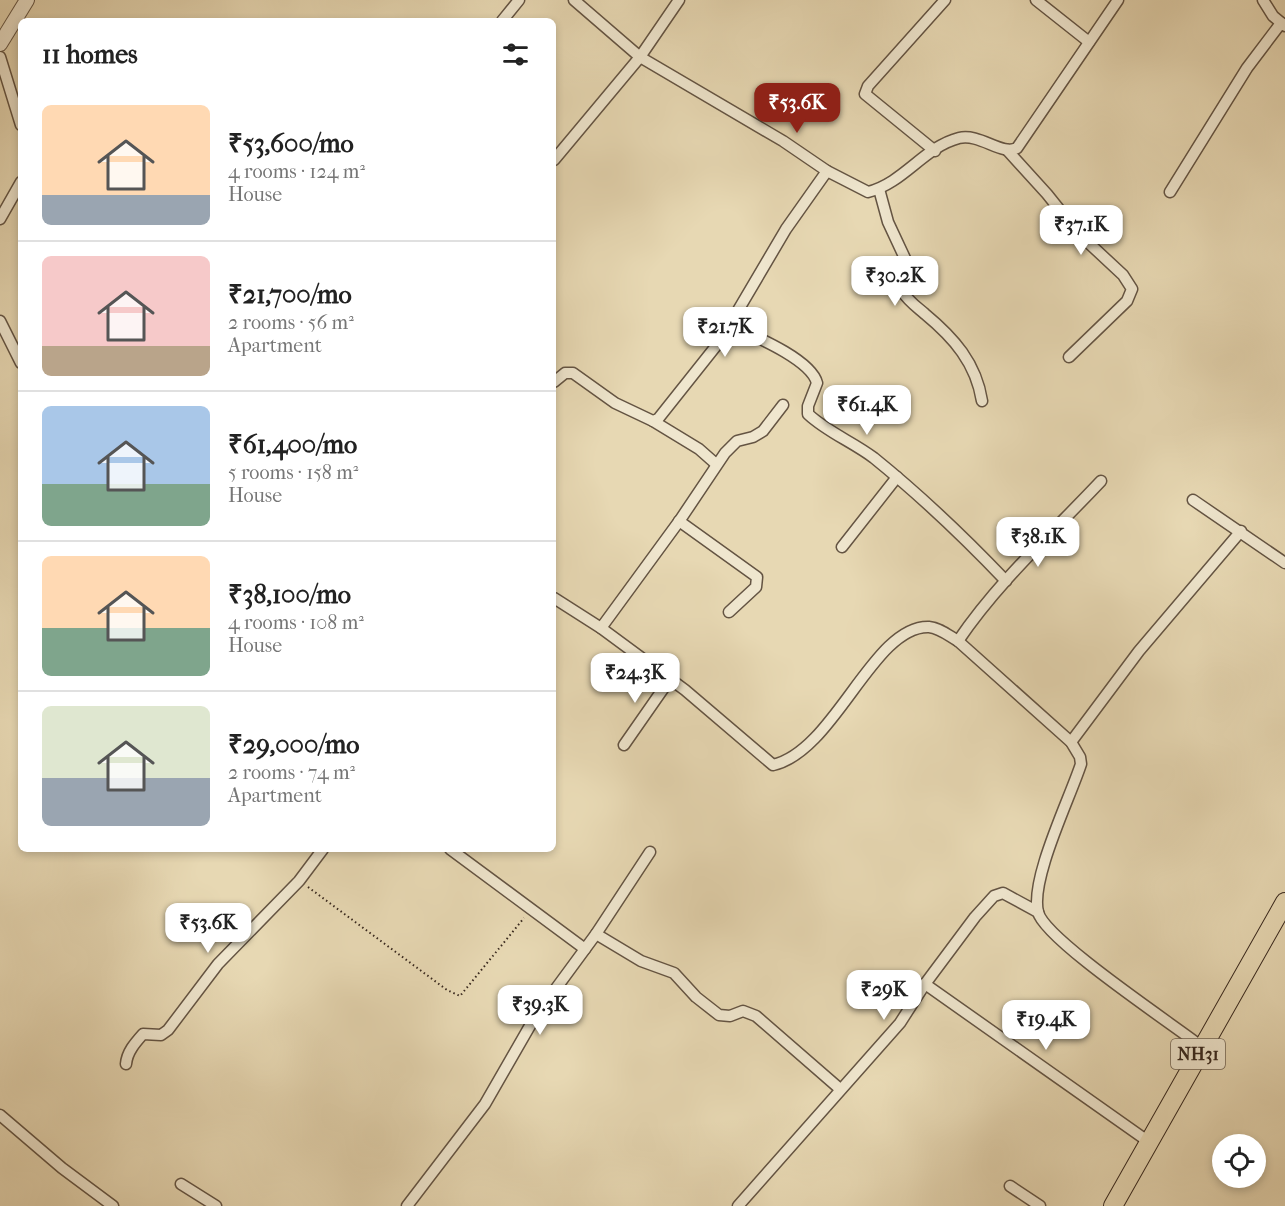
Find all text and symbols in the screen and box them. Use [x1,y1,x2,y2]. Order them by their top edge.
icon: filters [499,38,532,71]
text: 11 homes [42,39,138,70]
pin: ₹53.6K [748,83,846,134]
text: ₹53.6K [768,91,826,114]
text: ₹53,600/mo [228,128,354,159]
icon: home [90,129,162,201]
text: 4 rooms · 124 m² [228,160,365,183]
text: House [228,183,282,206]
pin: ₹37.1K [1032,205,1130,256]
text: ₹37.1K [1054,213,1108,236]
pin: ₹30.2K [846,256,944,307]
text: ₹30.2K [865,264,925,287]
text: ₹21,700/mo [228,279,352,310]
icon: home [90,280,162,352]
pin: ₹21.7K [676,307,774,358]
text: 2 rooms · 56 m² [228,311,354,334]
text: ₹21.7K [697,315,753,338]
text: Apartment [228,334,322,357]
pin: ₹61.4K [818,385,916,436]
text: ₹61.4K [837,393,897,416]
text: ₹61,400/mo [228,429,357,460]
icon: home [90,430,162,502]
text: 5 rooms · 158 m² [228,461,358,484]
text: House [228,484,282,507]
pin: ₹38.1K [989,517,1087,568]
text: ₹38.1K [1010,525,1066,548]
text: ₹38,100/mo [228,579,351,610]
icon: home [90,580,162,652]
text: 4 rooms · 108 m² [228,611,364,634]
text: House [228,634,282,657]
pin: ₹24.3K [586,653,684,704]
text: ₹24.3K [605,661,665,684]
text: ₹29,000/mo [228,729,359,760]
icon: home [90,730,162,802]
text: 2 rooms · 74 m² [228,761,355,784]
text: Apartment [228,784,322,807]
pin: ₹53.6K [159,903,257,954]
text: ₹53.6K [179,911,237,934]
pin: ₹29K [848,970,920,1021]
text: ₹29K [861,978,907,1001]
pin: ₹39.3K [491,985,589,1036]
text: ₹39.3K [512,993,568,1016]
pin: ₹19.4K [997,1000,1095,1051]
text: ₹19.4K [1016,1008,1076,1031]
road number: NH31 [1171,1039,1225,1069]
map controls [1212,1134,1266,1188]
button: locate [1212,1134,1266,1188]

